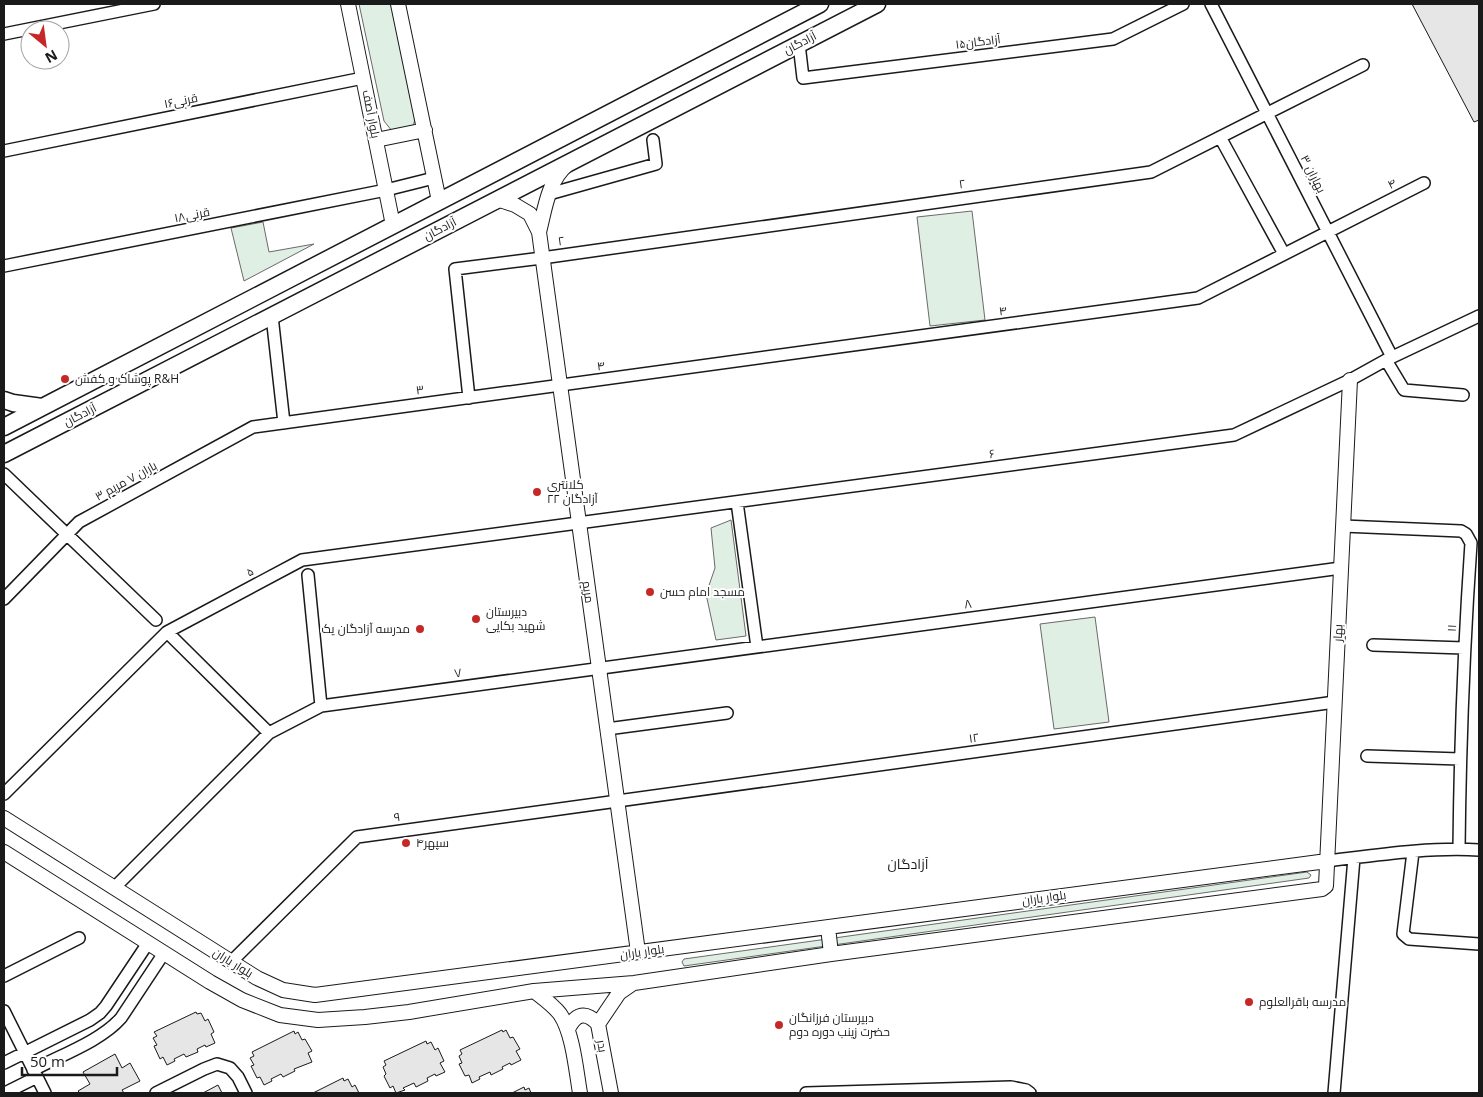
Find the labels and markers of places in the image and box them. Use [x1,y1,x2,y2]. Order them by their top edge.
place label: پوشاک و کفش R&H [75,370,179,388]
marker: پوشاک و کفش R&H [59,373,71,385]
place label: کلانتری ۲۲ آزادگان [547,476,599,507]
marker: کلانتری ۲۲ آزادگان [531,486,543,498]
place label: مسجد امام حسن [660,583,745,600]
marker: مسجد امام حسن [644,586,656,598]
place label: دبیرستان شهید بکایی [486,603,545,634]
marker: دبیرستان شهید بکایی [470,613,482,625]
place label: مدرسه آزادگان یک [322,620,410,637]
marker: مدرسه آزادگان یک [414,623,426,635]
place label: سپهر۴ [416,834,449,851]
marker: سپهر۴ [400,837,412,849]
place label: مدرسه باقرالعلوم [1259,993,1346,1010]
marker: مدرسه باقرالعلوم [1243,996,1255,1008]
place label: دبیرستان فرزانگان حضرت زینب دوره دوم [789,1009,890,1040]
marker: دبیرستان فرزانگان حضرت زینب دوره دوم [773,1019,785,1031]

